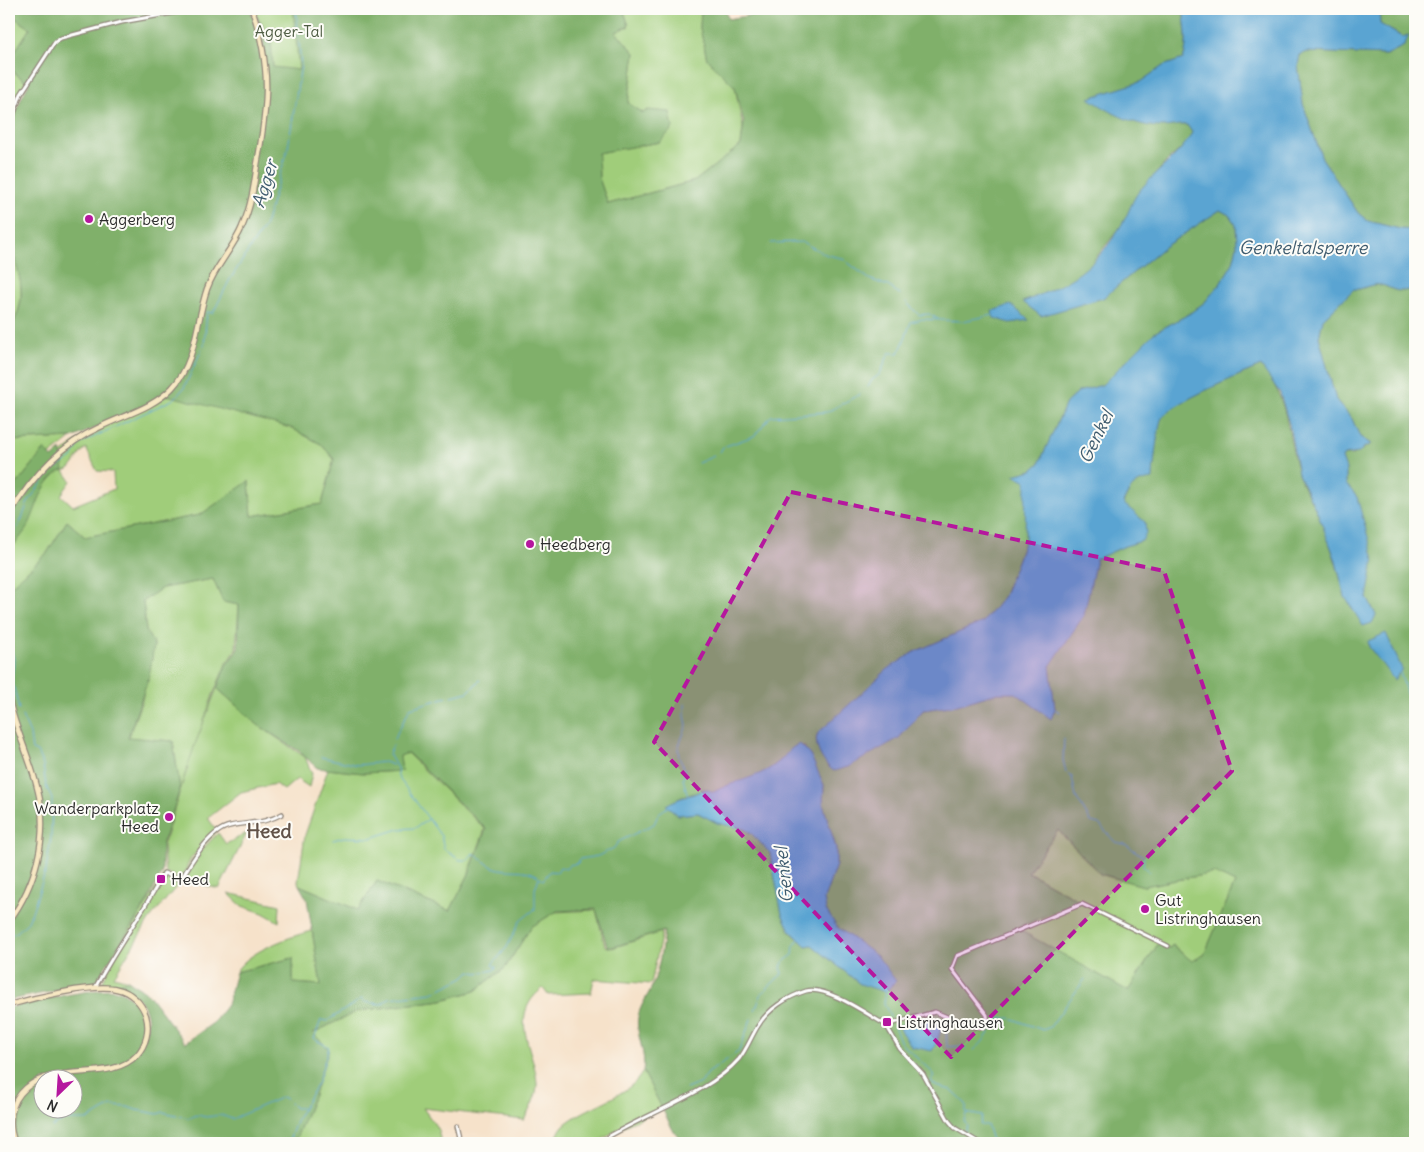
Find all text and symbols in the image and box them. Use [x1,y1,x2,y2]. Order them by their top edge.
park label: Agger-Tal [255,21,323,41]
water label: Agger [246,155,283,211]
place label: Aggerberg [99,209,175,229]
marker: Aggerberg [83,213,95,225]
water label: Genkeltalsperre [1239,236,1368,259]
water label: Genkel [1073,404,1119,467]
place label: Heedberg [540,534,611,554]
marker: Heedberg [524,538,536,550]
place label: Wanderparkplatz Heed [34,798,159,836]
marker: Wanderparkplatz Heed [163,811,175,823]
district label: Heed [246,819,292,843]
water label: Genkel [769,843,798,904]
place label: Heed [171,869,209,889]
marker: Heed [155,873,167,885]
place label: Gut Listringhausen [1155,890,1261,928]
marker: Gut Listringhausen [1139,903,1151,915]
place label: Listringhausen [897,1012,1003,1032]
marker: Listringhausen [881,1016,893,1028]
north arrow [32,1070,82,1120]
text: N [44,1096,61,1116]

